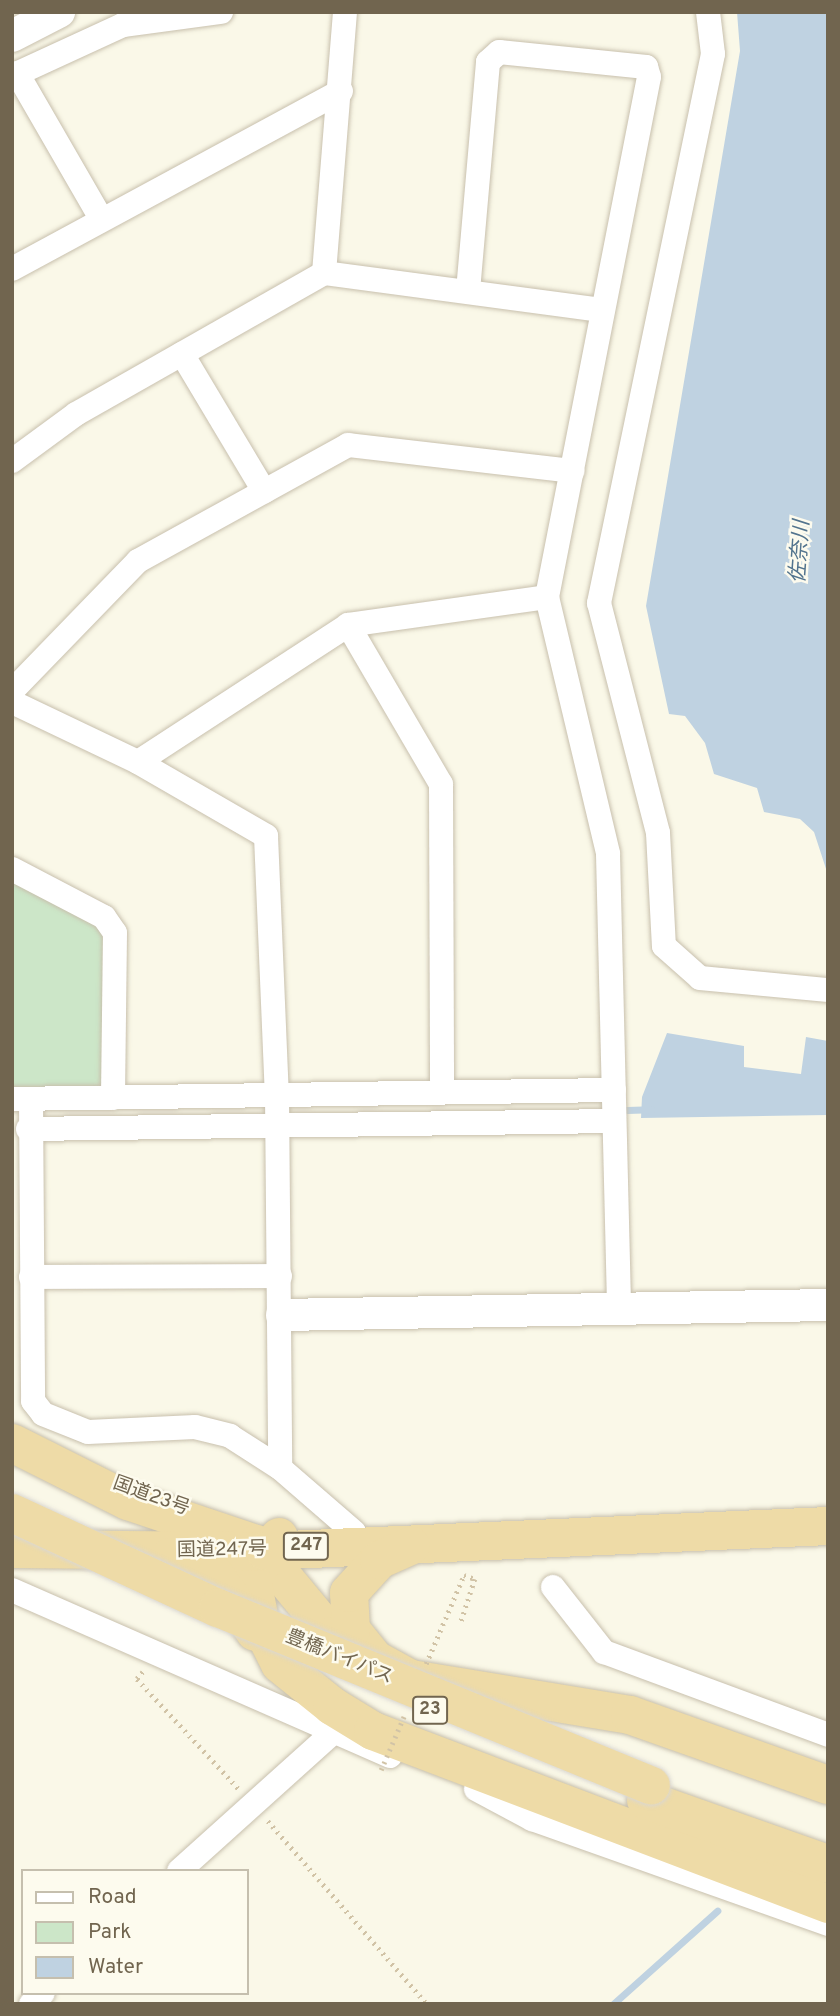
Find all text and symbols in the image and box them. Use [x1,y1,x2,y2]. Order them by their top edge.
water label: 佐奈川 [786,520,816,584]
street label: 国道23号 [109,1473,193,1521]
road number: 247 [282,1532,330,1560]
street label: 国道247号 [177,1539,267,1563]
street label: 豊橋バイパス [282,1626,396,1690]
road number: 23 [411,1695,449,1724]
legend [21,1869,248,1995]
text: Road [88,1884,137,1911]
text: Park [88,1919,131,1946]
text: Water [88,1954,143,1981]

